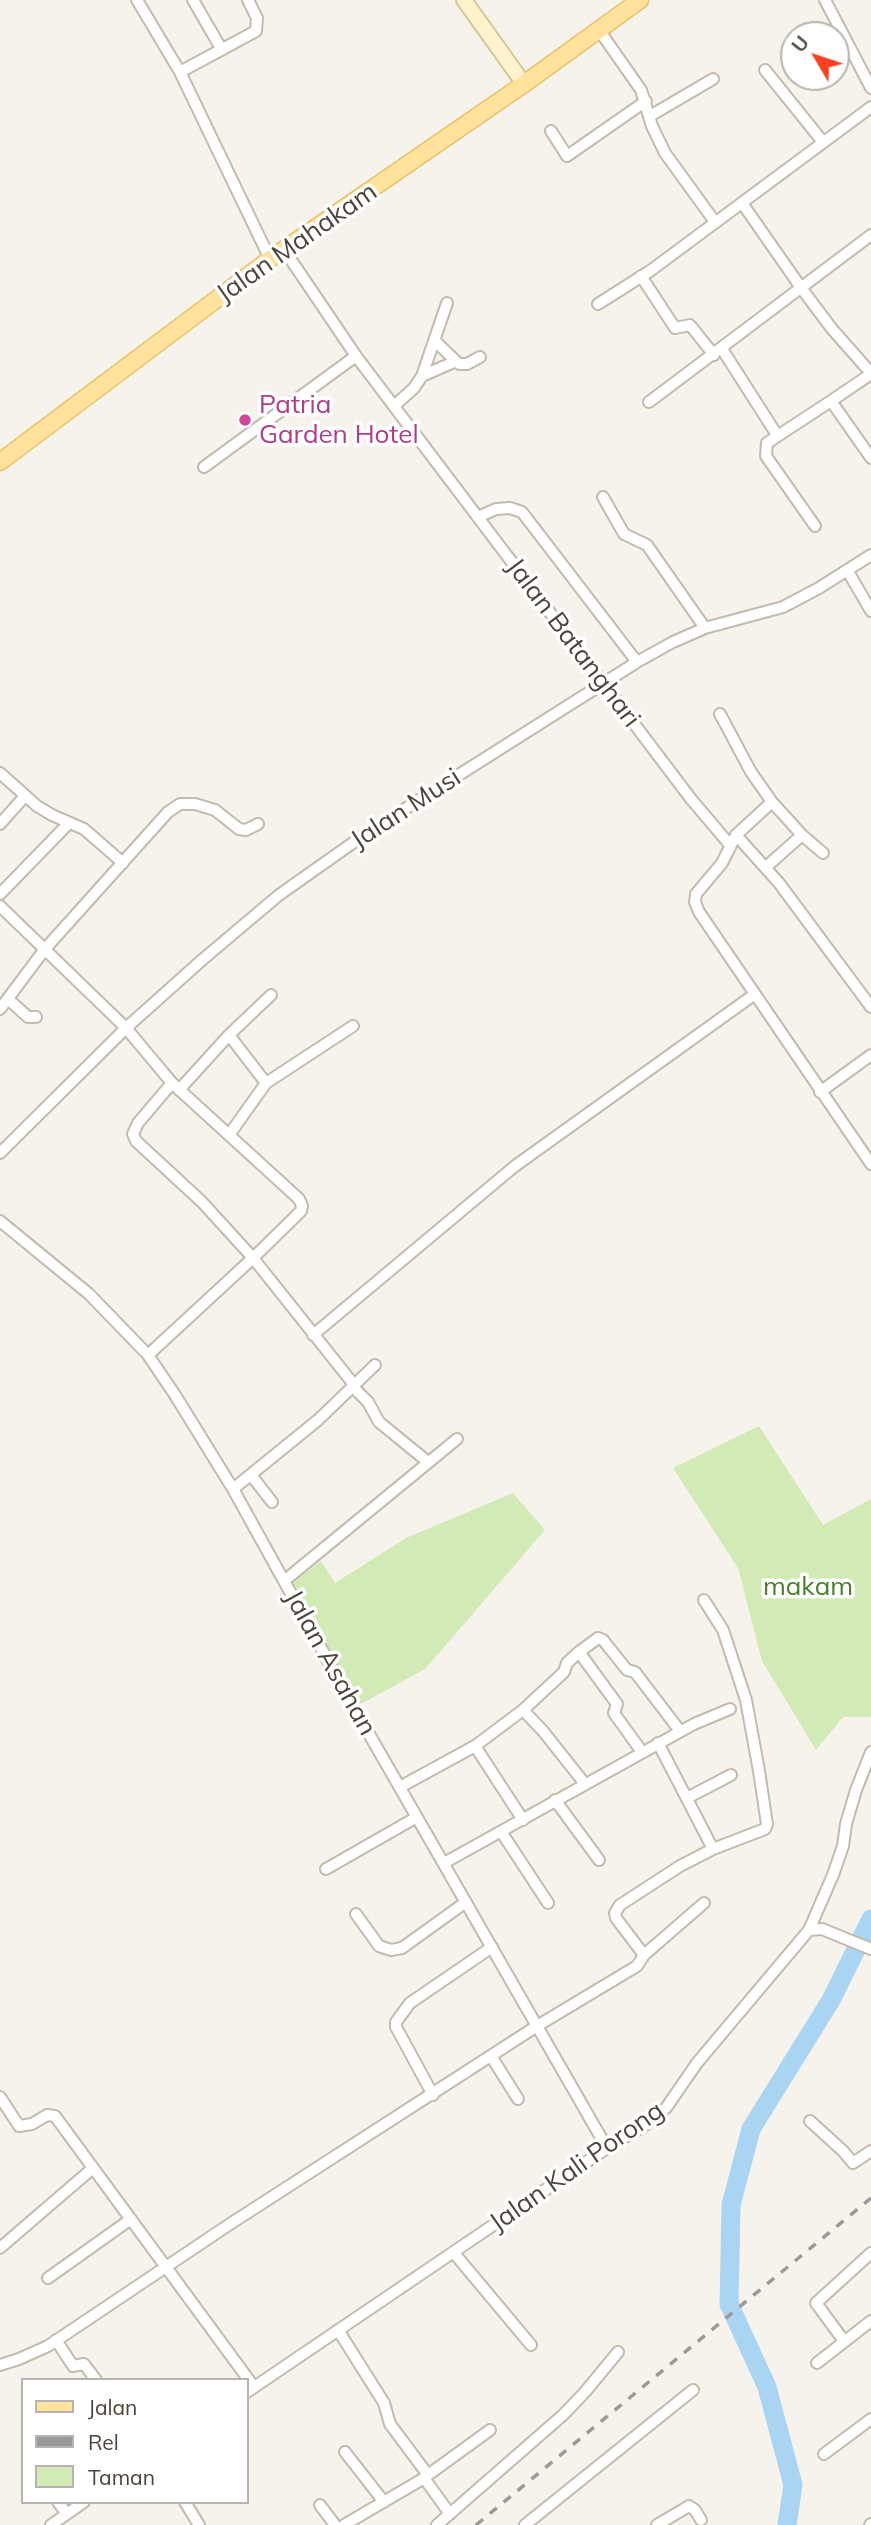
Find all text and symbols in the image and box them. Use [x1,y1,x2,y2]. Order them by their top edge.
north arrow [780,21,850,91]
text: U [786,31,814,57]
street label: Jalan Mahakam [211,176,383,310]
place label: Patria Garden Hotel [259,389,419,450]
marker: Patria Garden Hotel [237,412,253,428]
street label: Jalan Batanghari [499,552,647,734]
street label: Jalan Musi [345,762,467,856]
park label: makam [763,1571,853,1603]
street label: Jalan Asahan [277,1585,383,1741]
street label: Jalan Kali Porong [484,2095,670,2239]
legend [21,2378,248,2504]
text: Jalan [88,2394,137,2420]
text: Rel [88,2429,119,2455]
text: Taman [88,2464,155,2490]

